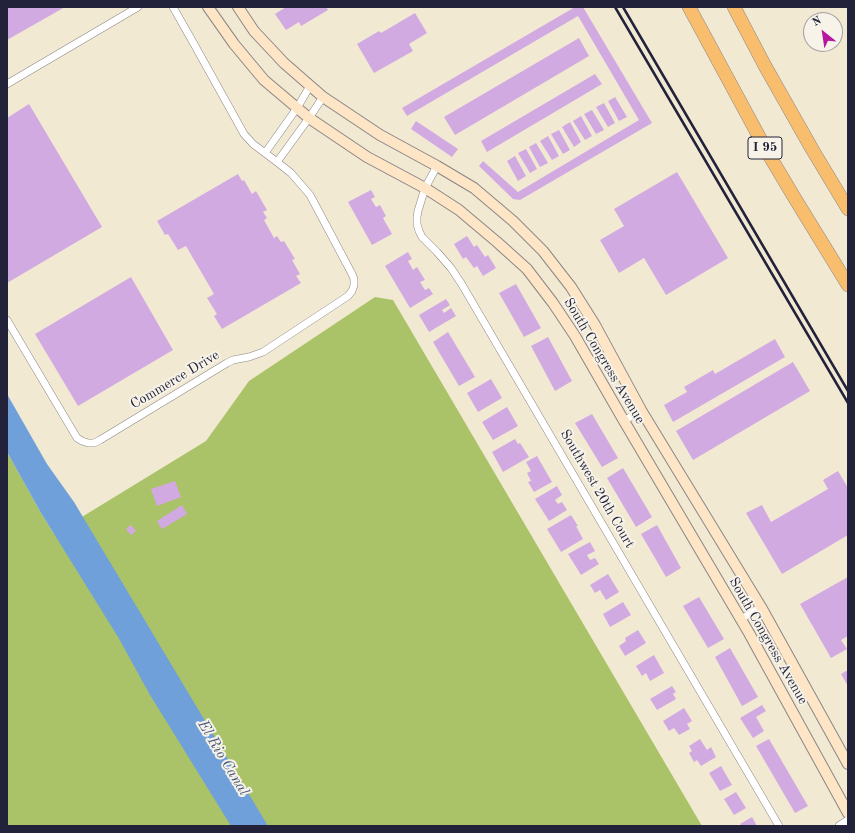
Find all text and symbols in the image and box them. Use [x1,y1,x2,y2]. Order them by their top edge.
north arrow [803,12,843,52]
text: N [811,15,824,29]
road number: I 95 [748,137,782,159]
street label: South Congress Avenue [560,295,648,427]
street label: Commerce Drive [127,347,223,413]
street label: Southwest 20th Court [556,427,638,551]
street label: South Congress Avenue [725,575,811,707]
water label: El Rio Canal [193,717,253,799]

